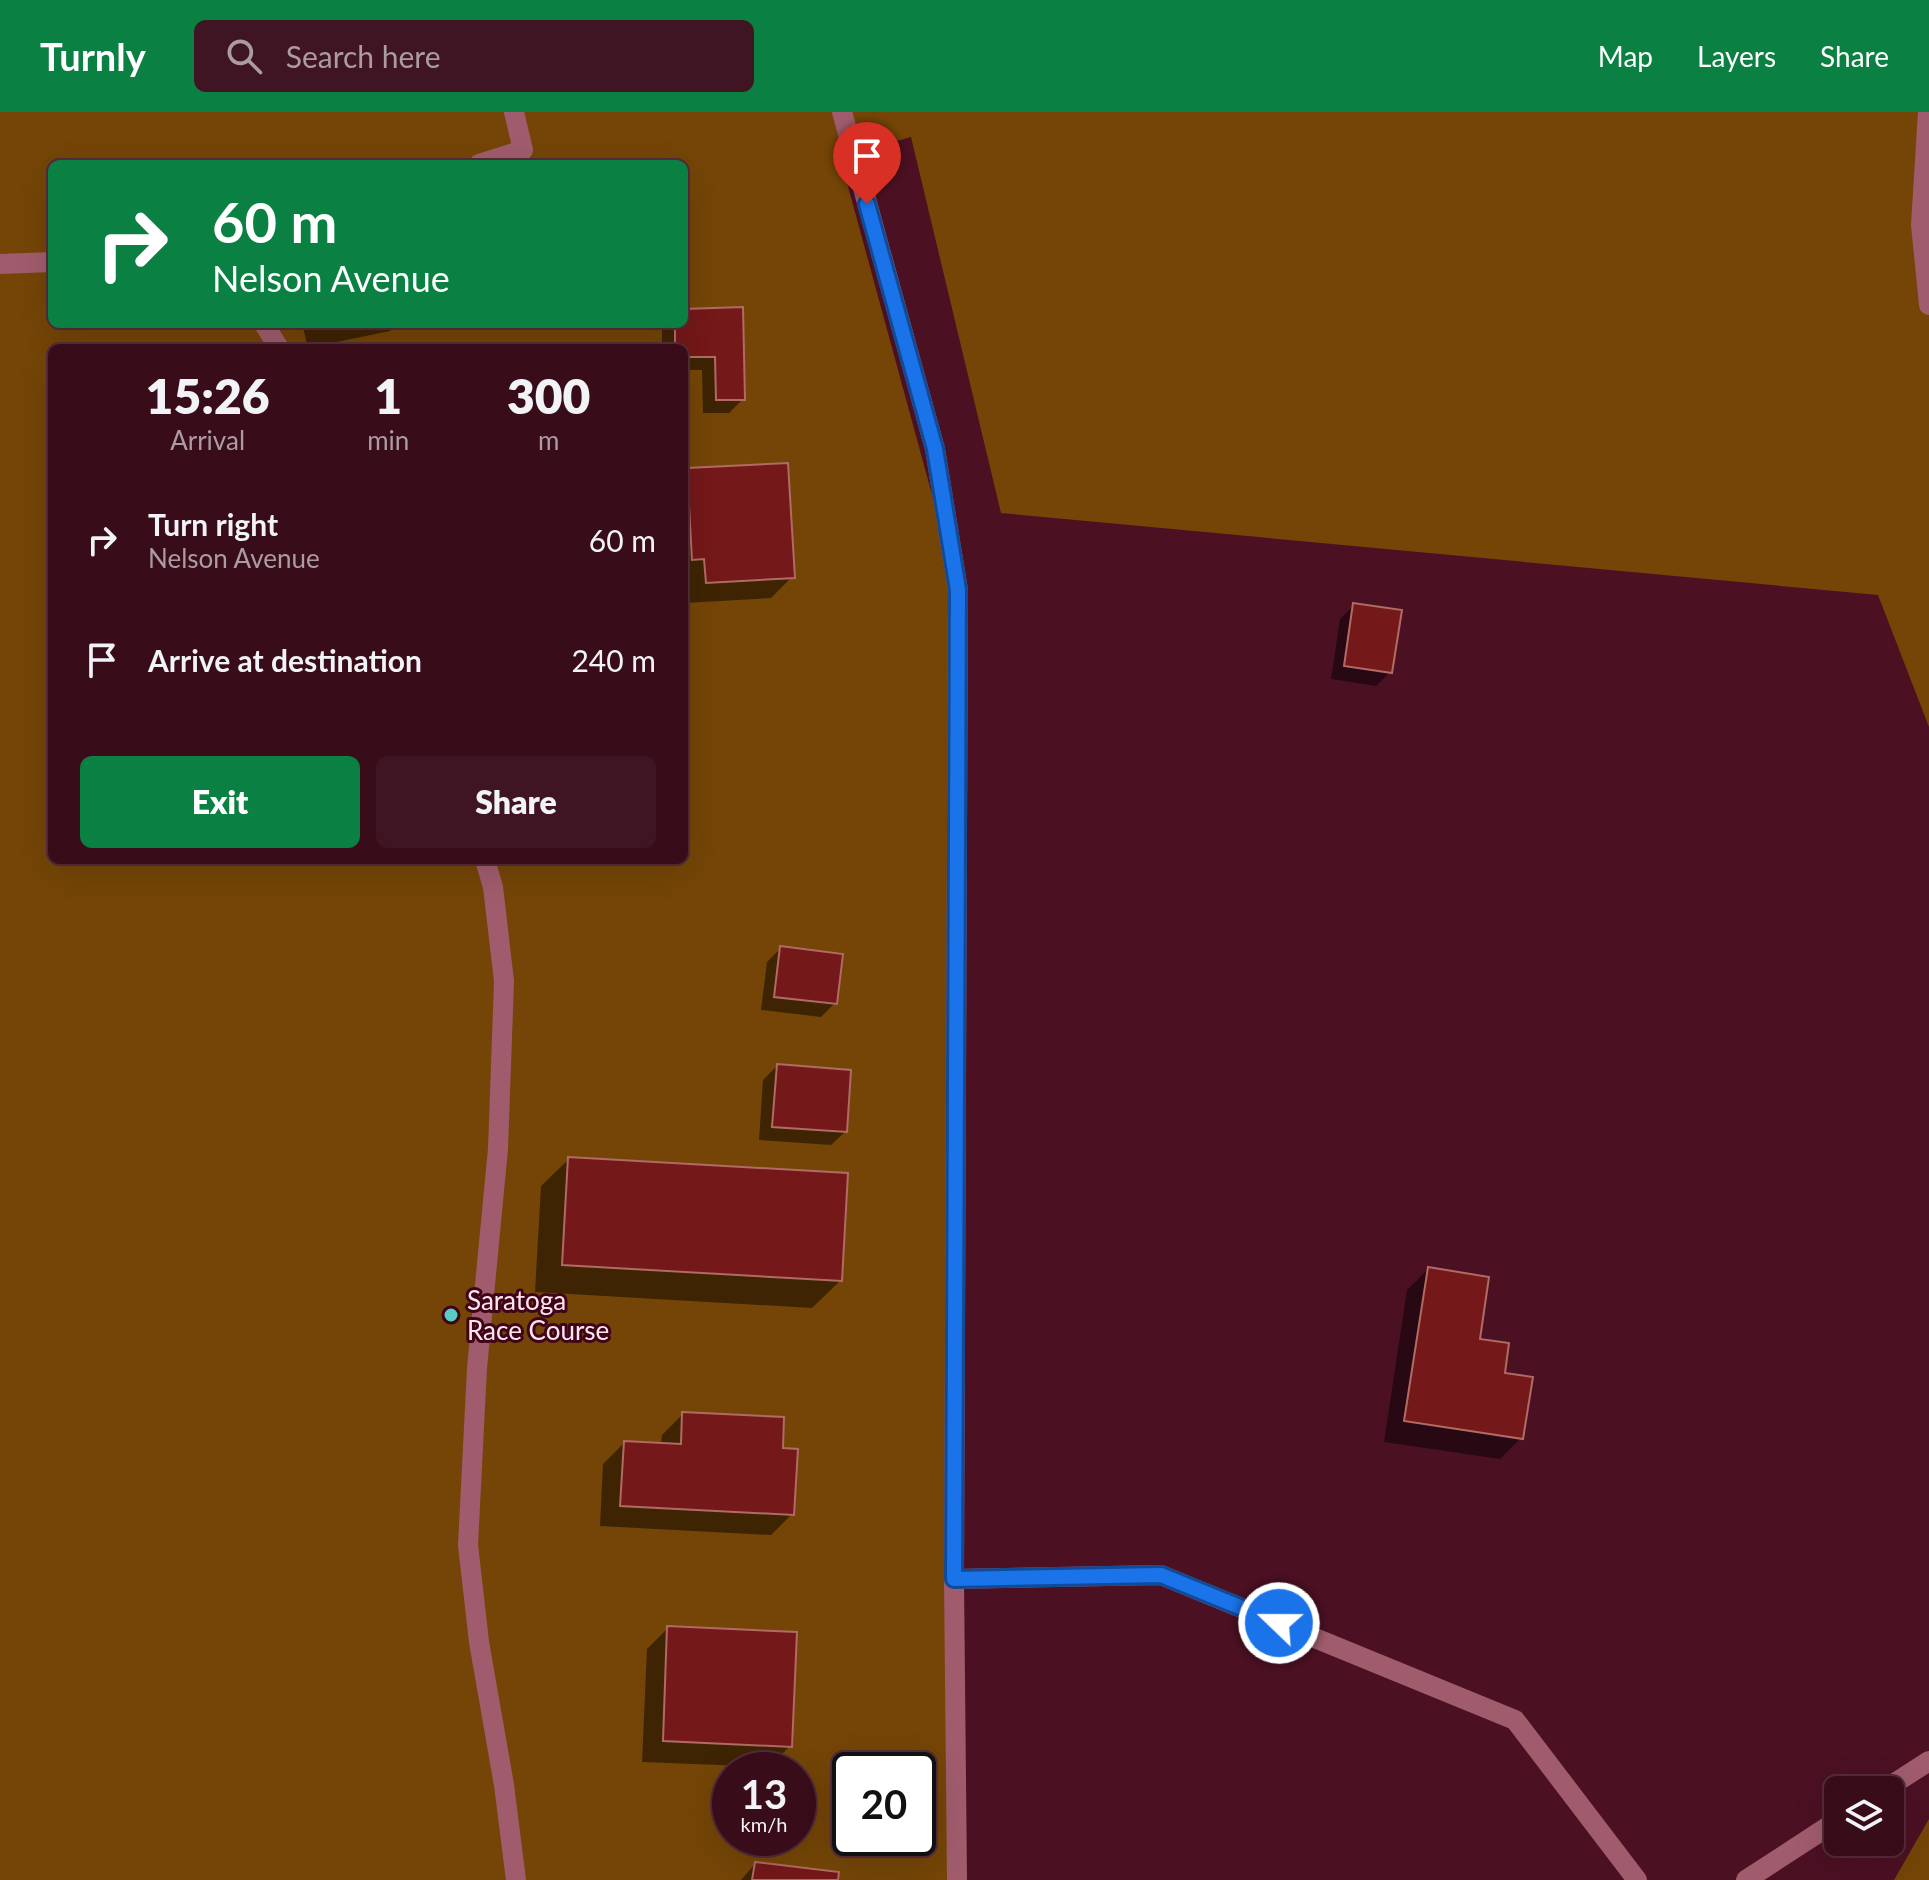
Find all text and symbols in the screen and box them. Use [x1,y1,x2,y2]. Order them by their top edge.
search box [194,20,754,92]
text: Turnly [40,33,146,79]
icon: search [222,34,266,78]
text: Search here [286,38,441,74]
text: Map [1598,39,1653,73]
text: Layers [1697,39,1776,73]
text: Share [1820,39,1889,73]
pin [833,122,901,204]
icon: arrive [845,134,889,178]
text: 60 m [212,188,337,255]
icon: right [80,192,184,296]
text: Nelson Avenue [212,256,450,300]
text: 15:26 [146,367,270,424]
text: 1 [374,367,402,424]
text: 300 [507,367,590,424]
text: Arrival [170,424,245,456]
text: min [367,424,409,456]
text: m [538,424,559,456]
text: Turn right [148,506,278,542]
icon: right [80,518,124,562]
text: 60 m [589,522,656,558]
text: Nelson Avenue [148,542,320,574]
icon: arrive [80,638,124,682]
text: Arrive at destination [148,642,422,678]
text: 240 m [571,642,656,678]
button: Exit [80,756,360,848]
button: Share [376,756,656,848]
place label: Saratoga Race Course [467,1284,609,1346]
marker: Saratoga Race Course [442,1306,460,1324]
position arrow [1237,1581,1321,1665]
speed limit sign: 20 [832,1752,936,1856]
text: 13 [741,1770,787,1818]
map controls [1824,1776,1904,1856]
button: layers [1824,1776,1904,1856]
text: km/h [741,1812,787,1836]

